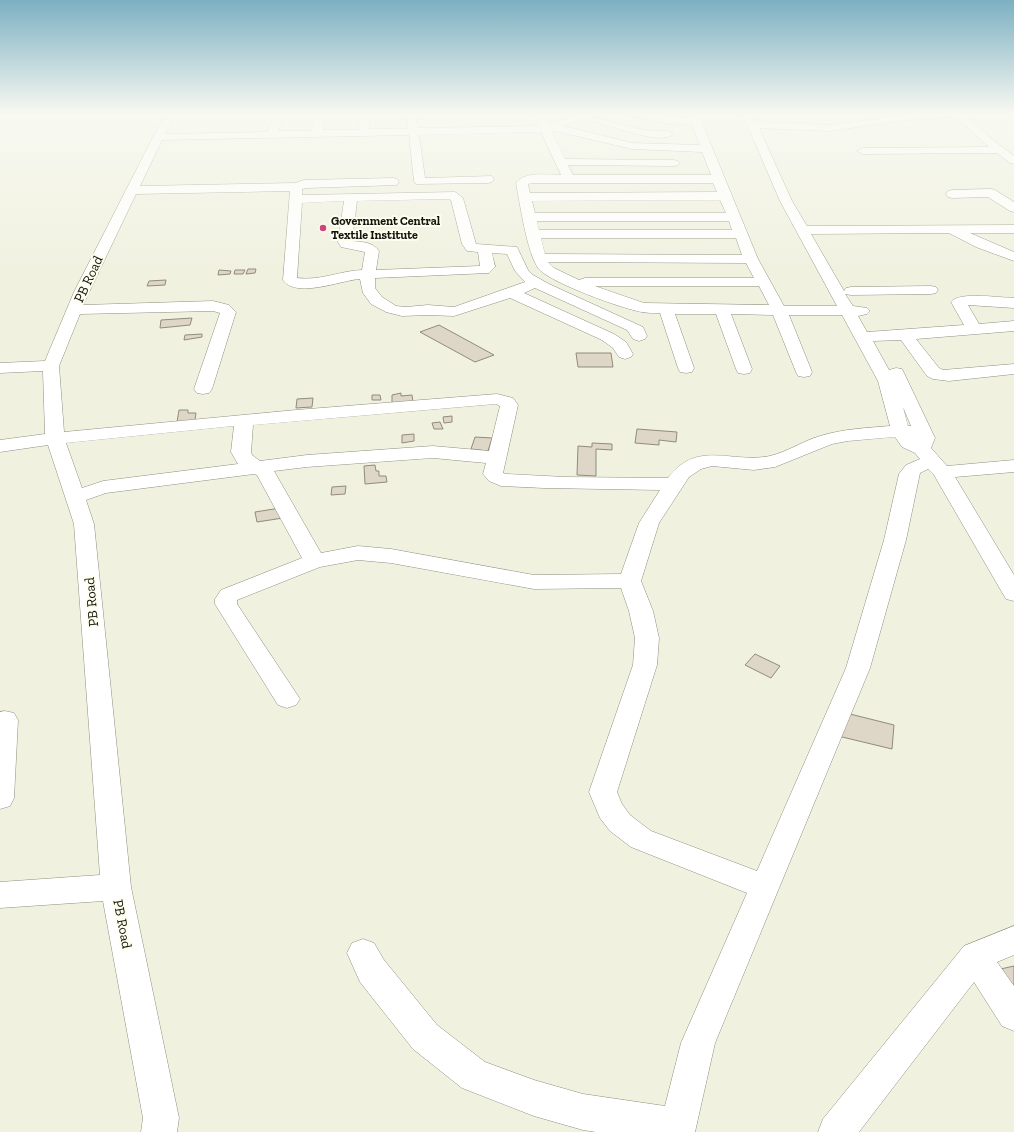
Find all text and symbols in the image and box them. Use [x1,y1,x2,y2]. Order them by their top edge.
place label: Government Central Textile Institute [331,214,441,242]
marker: Government Central Textile Institute [318,223,328,233]
street label: PB Road [70,253,107,305]
street label: PB Road [81,576,102,627]
street label: PB Road [109,898,136,950]

